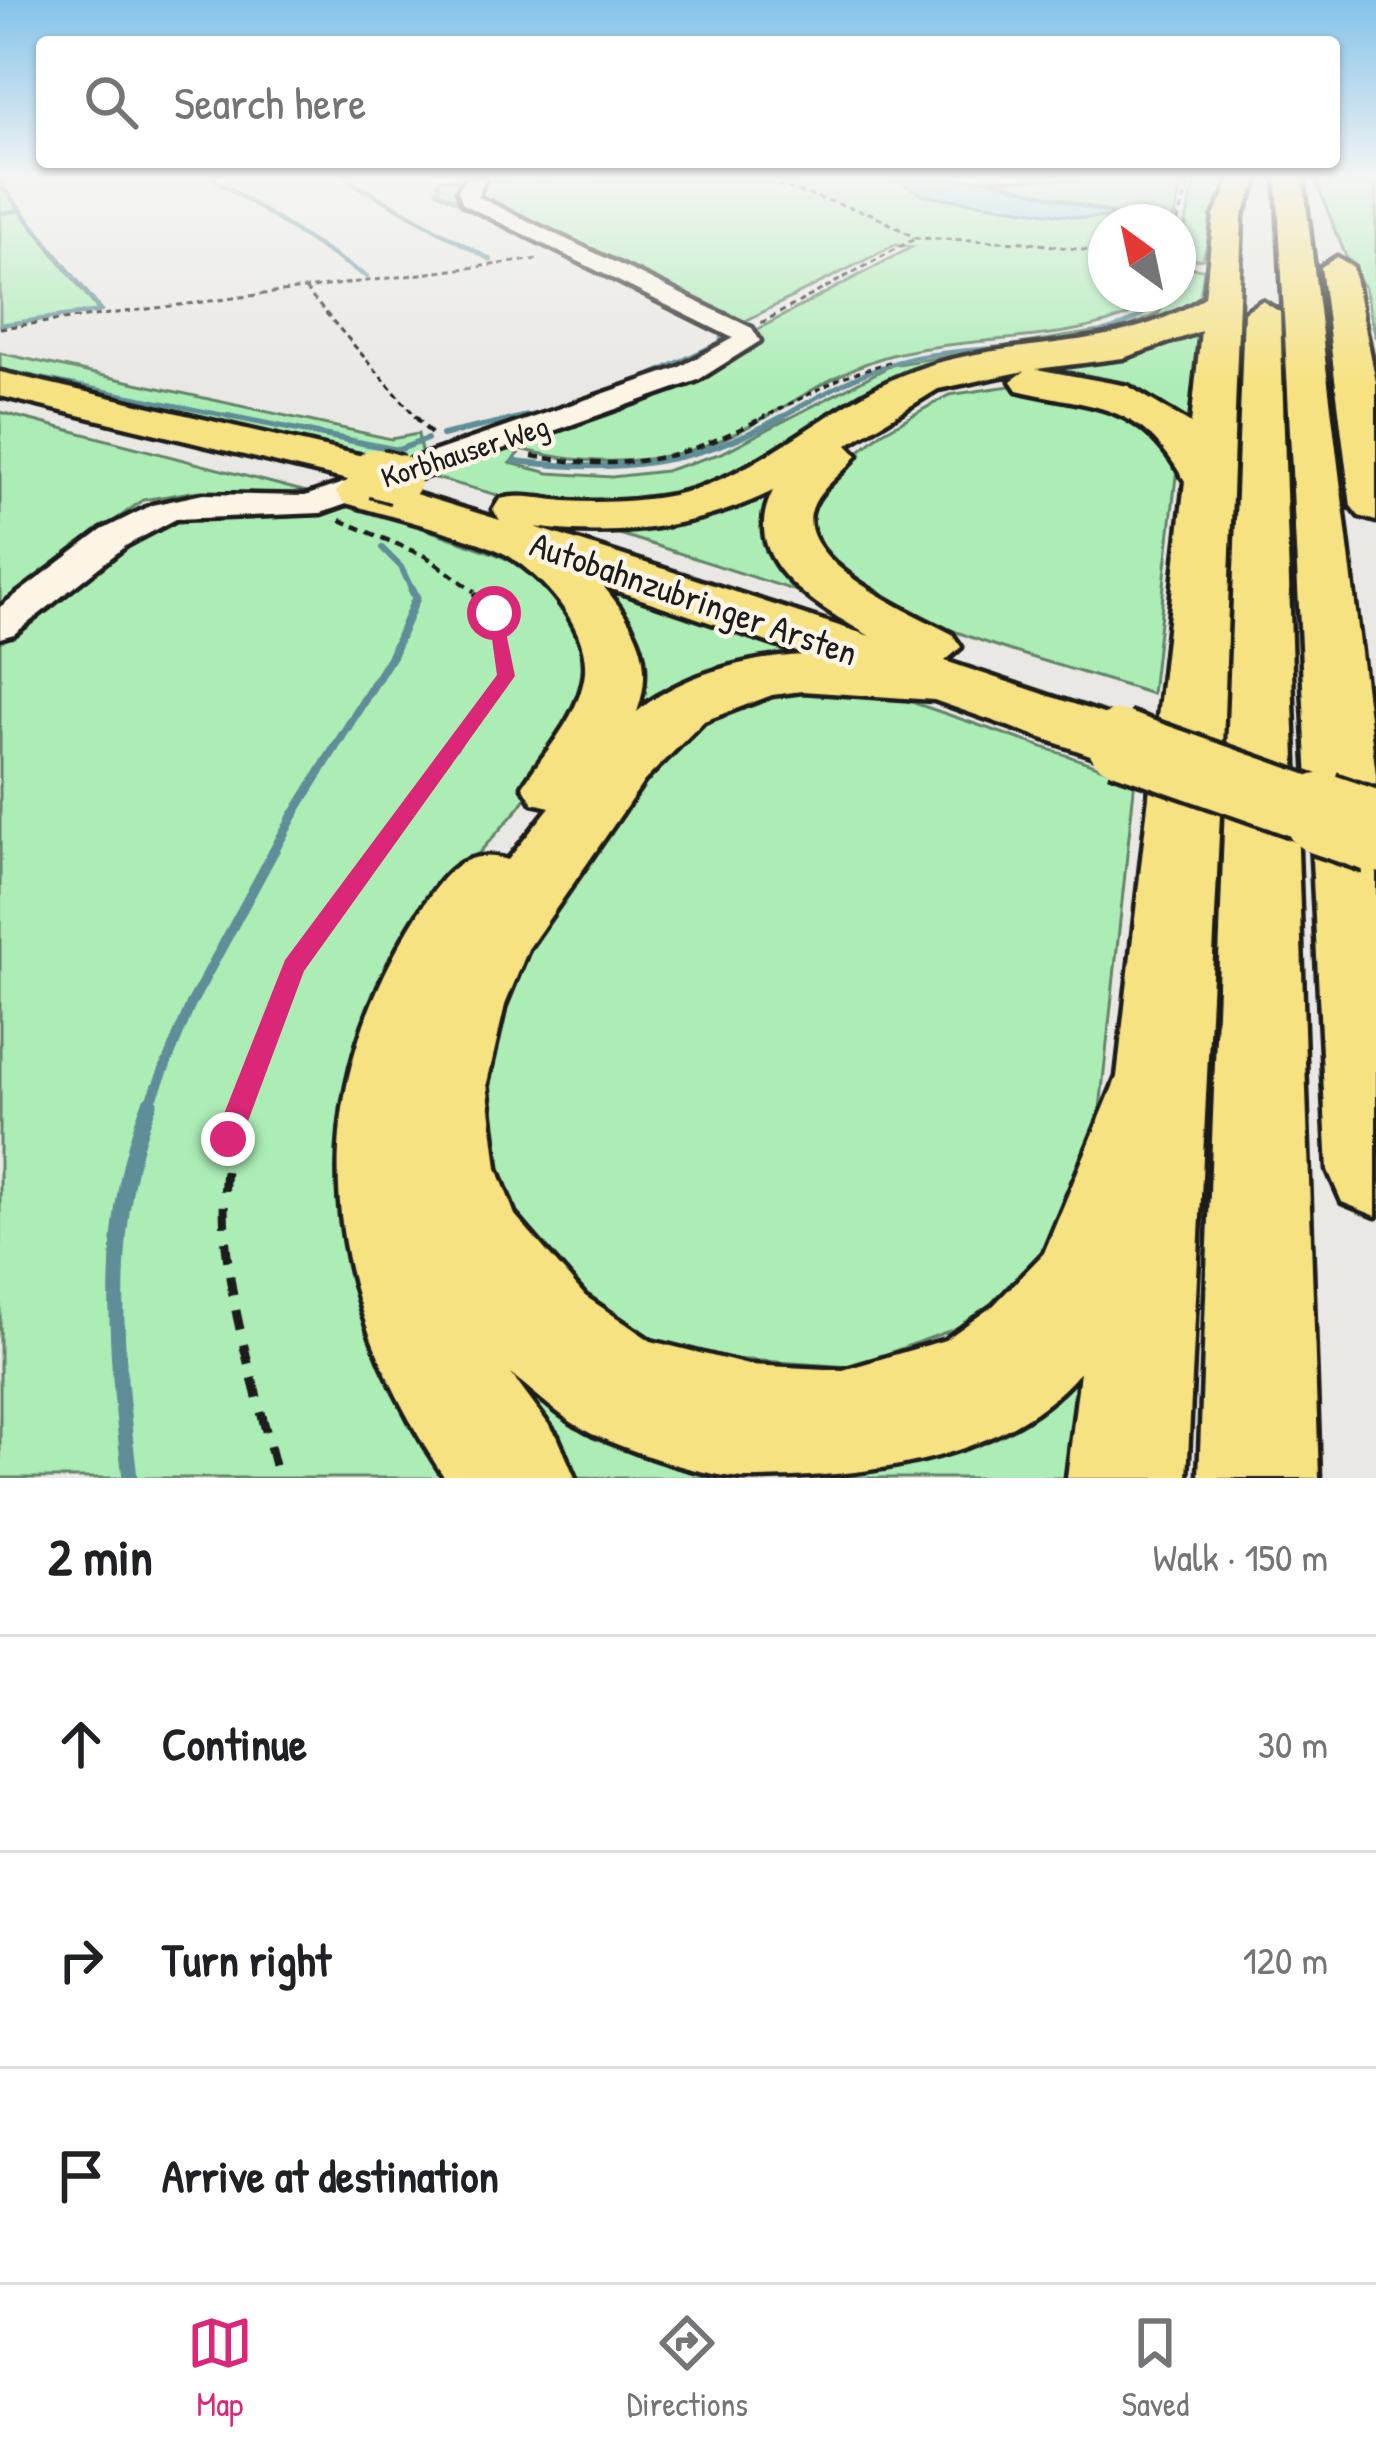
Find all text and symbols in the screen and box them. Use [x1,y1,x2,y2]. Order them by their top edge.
search box [36,36,1340,168]
icon: search [78,69,144,135]
text: Search here [174,72,366,133]
north arrow [1088,204,1196,312]
street label: Korbhauser Weg [376,405,554,497]
street label: Autobahnzubringer Arsten [524,519,864,676]
route start [467,586,521,640]
route end [201,1112,255,1166]
text: 2 min [48,1522,153,1591]
text: Walk · 150 m [1153,1530,1328,1583]
icon: ahead [48,1711,114,1777]
text: Continue [162,1713,307,1774]
text: 30 m [1258,1717,1328,1770]
icon: right [48,1927,114,1993]
text: Turn right [162,1929,331,1990]
text: 120 m [1243,1933,1328,1986]
icon: arrive [48,2143,114,2209]
text: Arrive at destination [162,2145,499,2206]
tab: Map [187,2310,253,2426]
tab: Directions [627,2310,748,2426]
tab: Saved [1122,2310,1189,2426]

